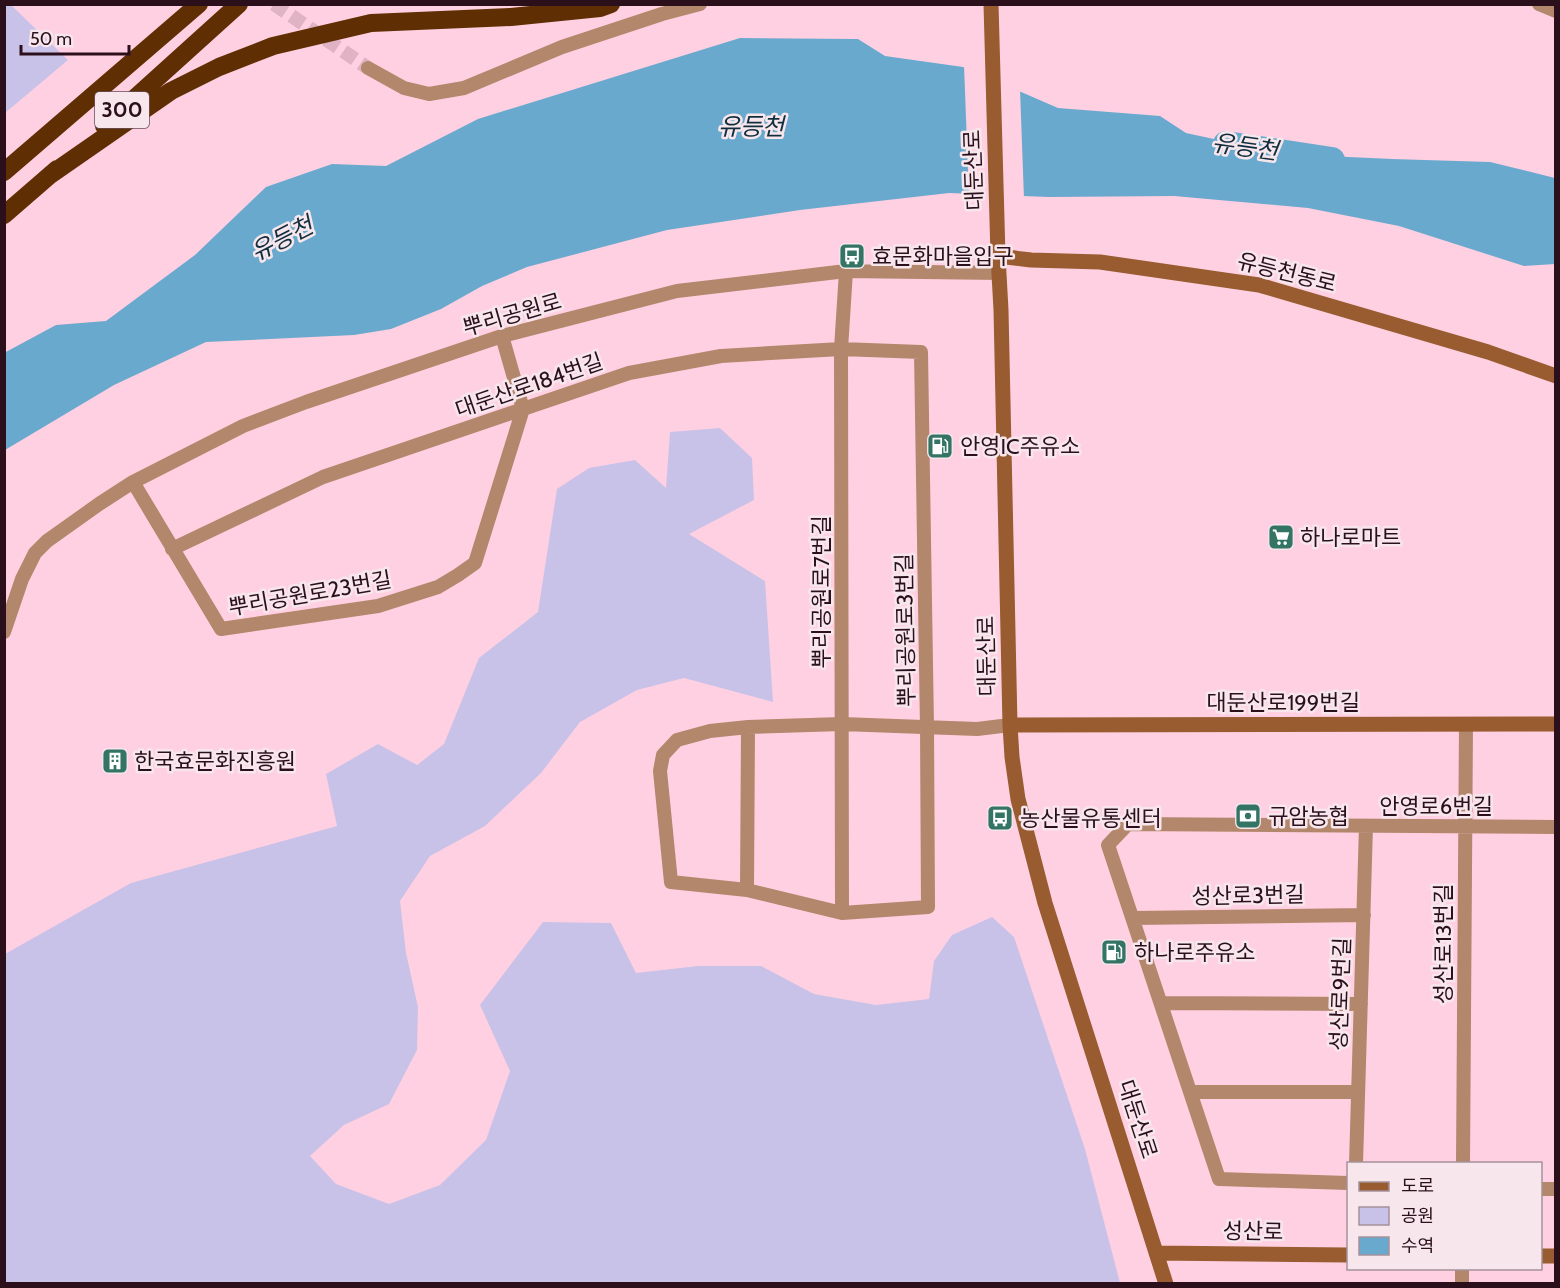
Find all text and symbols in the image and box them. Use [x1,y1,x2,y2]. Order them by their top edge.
scale bar [21,18,129,56]
text: 50 m [30,28,72,50]
road number: 300 [95,92,149,128]
water label: 유등천 [718,112,787,141]
water label: 유등천 [1210,128,1283,166]
street label: 대둔산로 [959,129,988,211]
water label: 유등천 [246,209,320,267]
bus stop icon: 효문화마을입구 [837,241,867,271]
place label: 효문화마을입구 [872,243,1014,270]
street label: 유등천동로 [1235,247,1339,298]
street label: 뿌리공원로 [460,288,565,341]
street label: 대둔산로184번길 [452,348,607,423]
fuel station icon: 안영IC주유소 [925,431,955,461]
place label: 안영IC주유소 [960,433,1080,460]
street label: 뿌리공원로7번길 [808,516,835,668]
supermarket icon: 하나로마트 [1266,522,1296,552]
place label: 하나로마트 [1300,524,1401,551]
street label: 뿌리공원로3번길 [891,553,920,707]
street label: 뿌리공원로23번길 [226,566,394,621]
street label: 대둔산로 [972,615,1001,697]
street label: 대둔산로199번길 [1206,689,1360,716]
building icon: 한국효문화진흥원 [100,746,130,776]
place label: 한국효문화진흥원 [134,748,296,775]
street label: 안영로6번길 [1379,793,1493,820]
bank icon: 규암농협 [1233,801,1263,831]
bus stop icon: 농산물유통센터 [985,803,1015,833]
place label: 규암농협 [1268,803,1349,830]
place label: 농산물유통센터 [1020,805,1162,832]
street label: 성산로3번길 [1191,881,1305,910]
street label: 성산로13번길 [1430,884,1457,1004]
fuel station icon: 하나로주유소 [1099,937,1129,967]
street label: 성산로9번길 [1325,937,1356,1051]
place label: 하나로주유소 [1134,939,1255,966]
street label: 대둔산로 [1112,1076,1163,1162]
legend [1347,1162,1542,1270]
text: 도로 [1401,1175,1434,1197]
text: 공원 [1401,1205,1434,1227]
street label: 성산로 [1222,1217,1284,1246]
text: 수역 [1401,1235,1434,1257]

